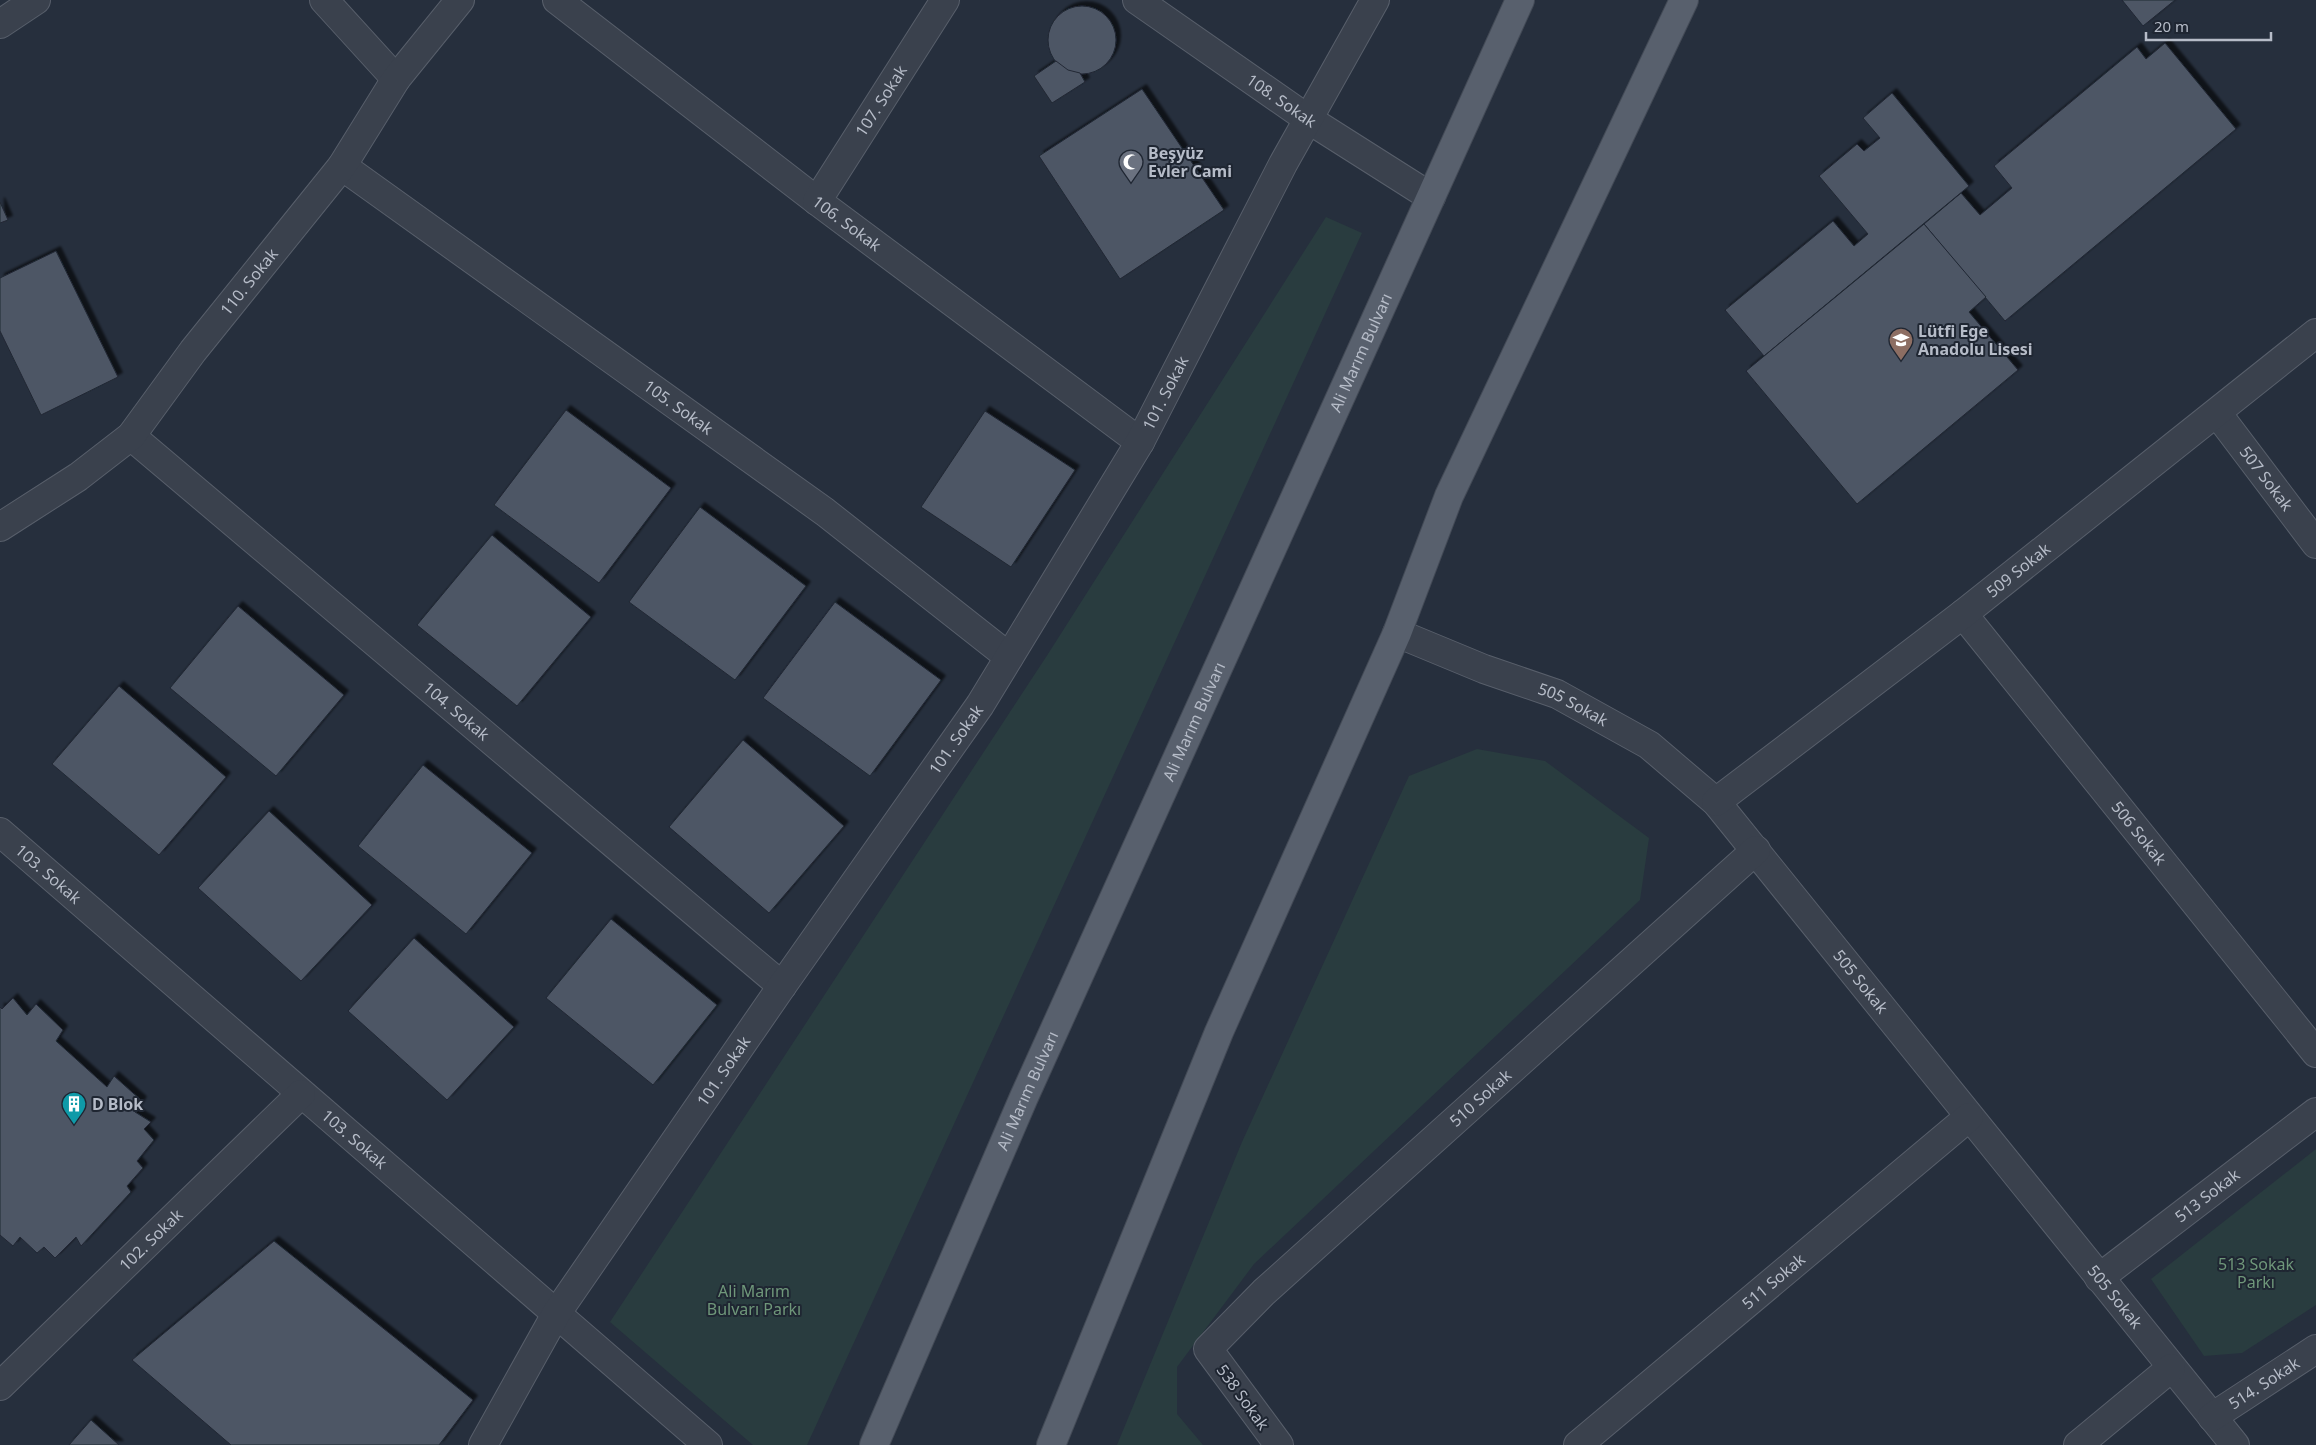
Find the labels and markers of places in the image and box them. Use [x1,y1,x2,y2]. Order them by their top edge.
place label: Beşyüz Evler Cami [1148,142,1232,182]
mosque icon: Beşyüz Evler Cami [1118,149,1144,183]
place label: Lütfi Ege Anadolu Lisesi [1918,320,2033,360]
school or university icon: Lütfi Ege Anadolu Lisesi [1888,327,1914,361]
building icon: D Blok [61,1091,87,1125]
place label: D Blok [92,1093,143,1115]

